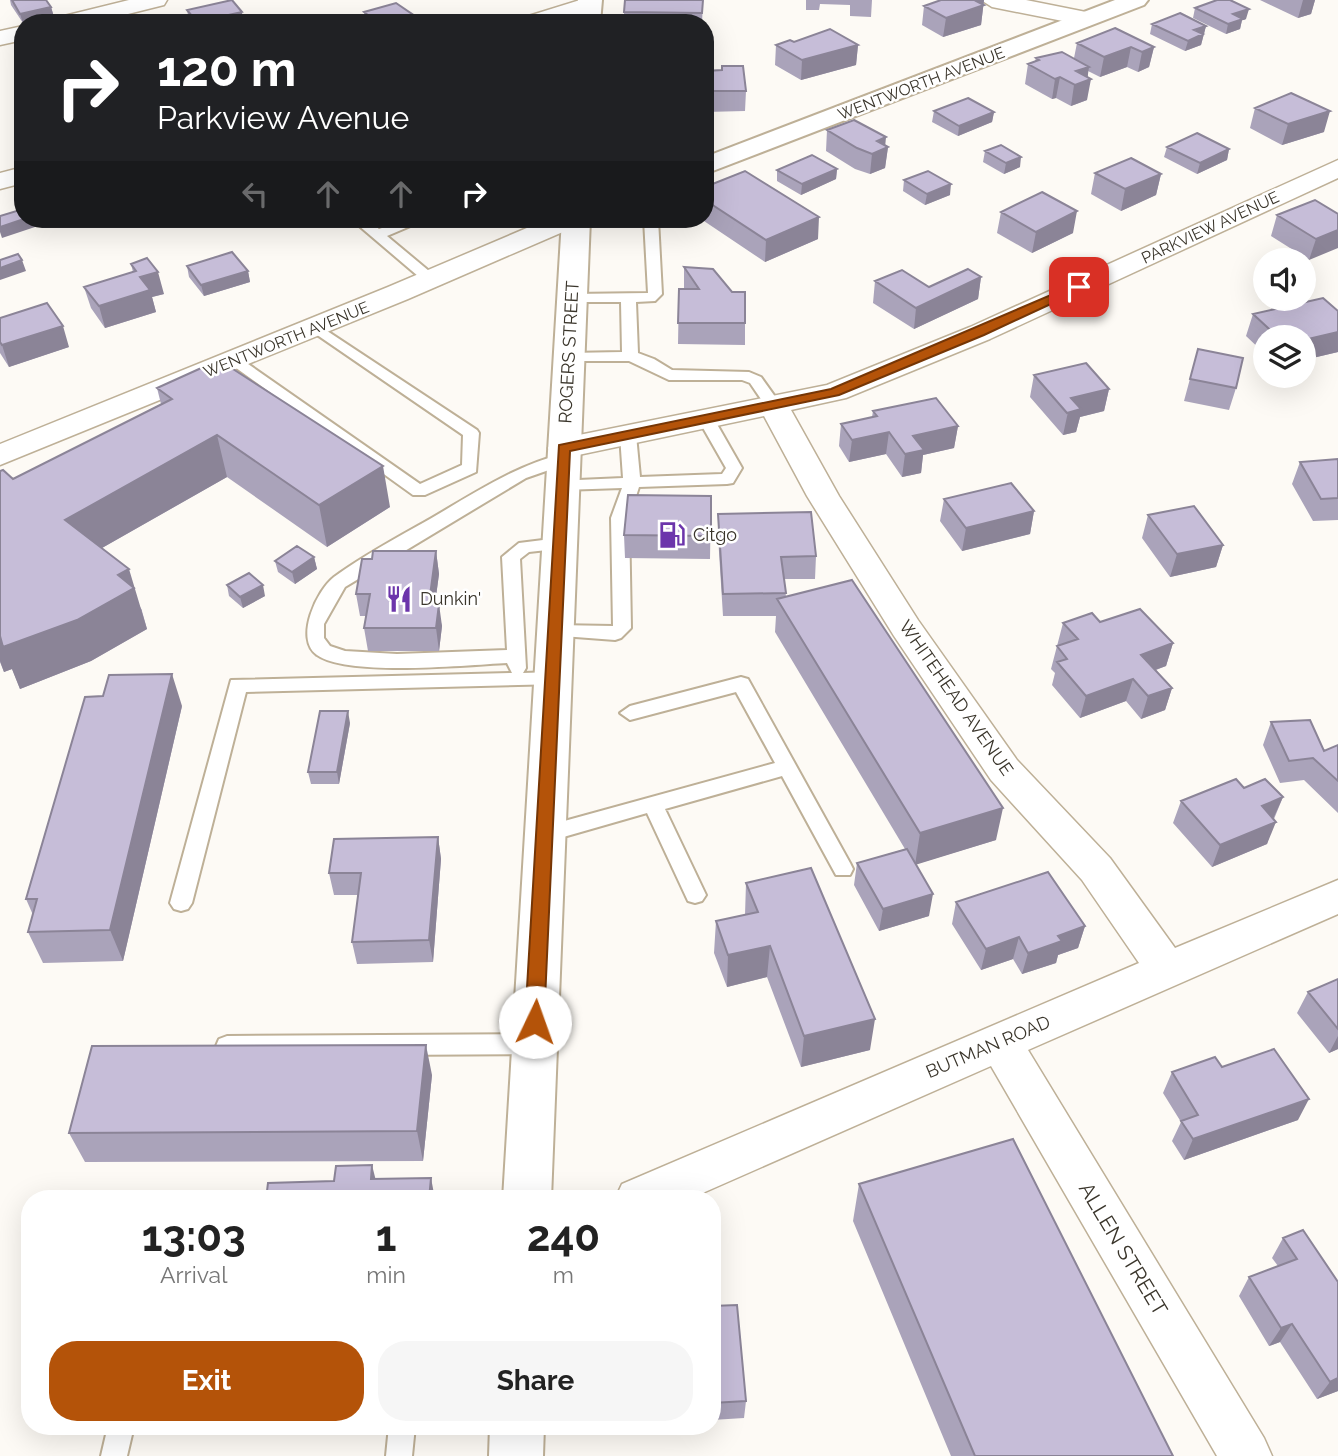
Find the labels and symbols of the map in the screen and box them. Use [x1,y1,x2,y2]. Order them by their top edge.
street label: WENTWORTH AVENUE [835,43,1007,124]
street label: PARKVIEW AVENUE [1138,187,1282,268]
pin [1049,257,1109,317]
street label: ROGERS STREET [554,280,583,424]
street label: WENTWORTH AVENUE [201,297,372,381]
fuel station icon: Citgo [657,520,687,550]
place label: Citgo [693,524,737,545]
restaurant icon: Dunkin' [384,584,414,614]
place label: Dunkin' [420,588,481,609]
street label: WHITEHEAD AVENUE [895,616,1018,779]
position arrow [498,985,572,1059]
street label: BUTMAN ROAD [923,1011,1053,1082]
street label: ALLEN STREET [1074,1178,1173,1320]

